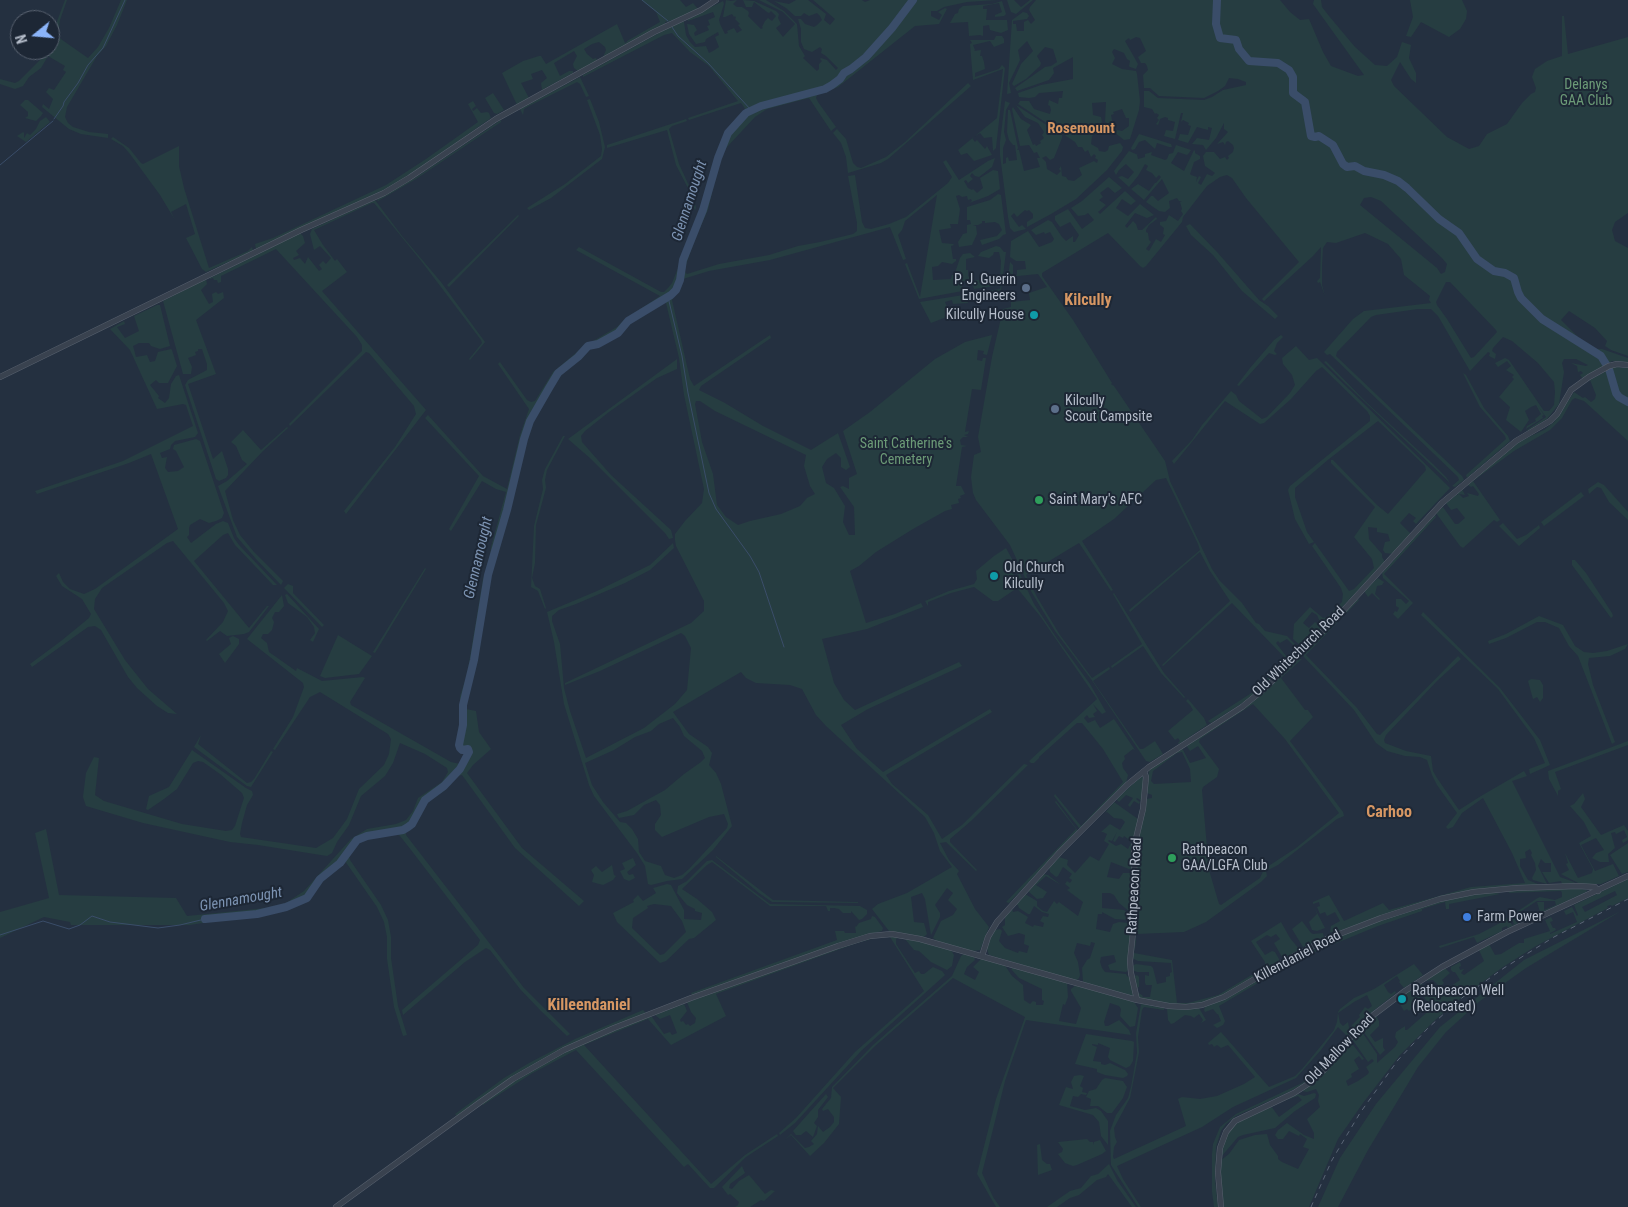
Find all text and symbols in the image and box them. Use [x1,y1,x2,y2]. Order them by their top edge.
north arrow [10,10,60,60]
text: N [13,33,31,46]
park label: Delanys GAA Club [1560,77,1612,110]
district label: Rosemount [1047,120,1115,138]
water label: Glennamought [669,158,711,244]
place label: P. J. Guerin Engineers [954,272,1016,304]
marker: P. J. Guerin Engineers [1020,282,1032,294]
district label: Kilcully [1064,291,1112,311]
place label: Kilcully House [946,307,1024,323]
marker: Kilcully House [1028,309,1040,321]
place label: Kilcully Scout Campsite [1065,393,1152,426]
marker: Kilcully Scout Campsite [1049,403,1061,415]
park label: Saint Catherine's Cemetery [860,436,952,468]
place label: Saint Mary's AFC [1049,492,1142,508]
marker: Saint Mary's AFC [1033,494,1045,506]
water label: Glennamought [461,515,497,601]
place label: Old Church Kilcully [1004,560,1065,592]
marker: Old Church Kilcully [988,570,1000,582]
street label: Old Whitechurch Road [1249,604,1349,700]
district label: Carhoo [1366,803,1412,823]
street label: Rathpeacon Road [1124,837,1146,935]
place label: Rathpeacon GAA/LGFA Club [1182,842,1268,874]
marker: Rathpeacon GAA/LGFA Club [1166,852,1178,864]
water label: Glennamought [198,884,284,916]
place label: Farm Power [1477,909,1543,925]
marker: Farm Power [1461,911,1473,923]
street label: Killendaniel Road [1252,927,1344,987]
place label: Rathpeacon Well (Relocated) [1412,983,1504,1016]
marker: Rathpeacon Well (Relocated) [1396,993,1408,1005]
district label: Killeendaniel [547,996,631,1016]
street label: Old Mallow Road [1302,1011,1378,1089]

